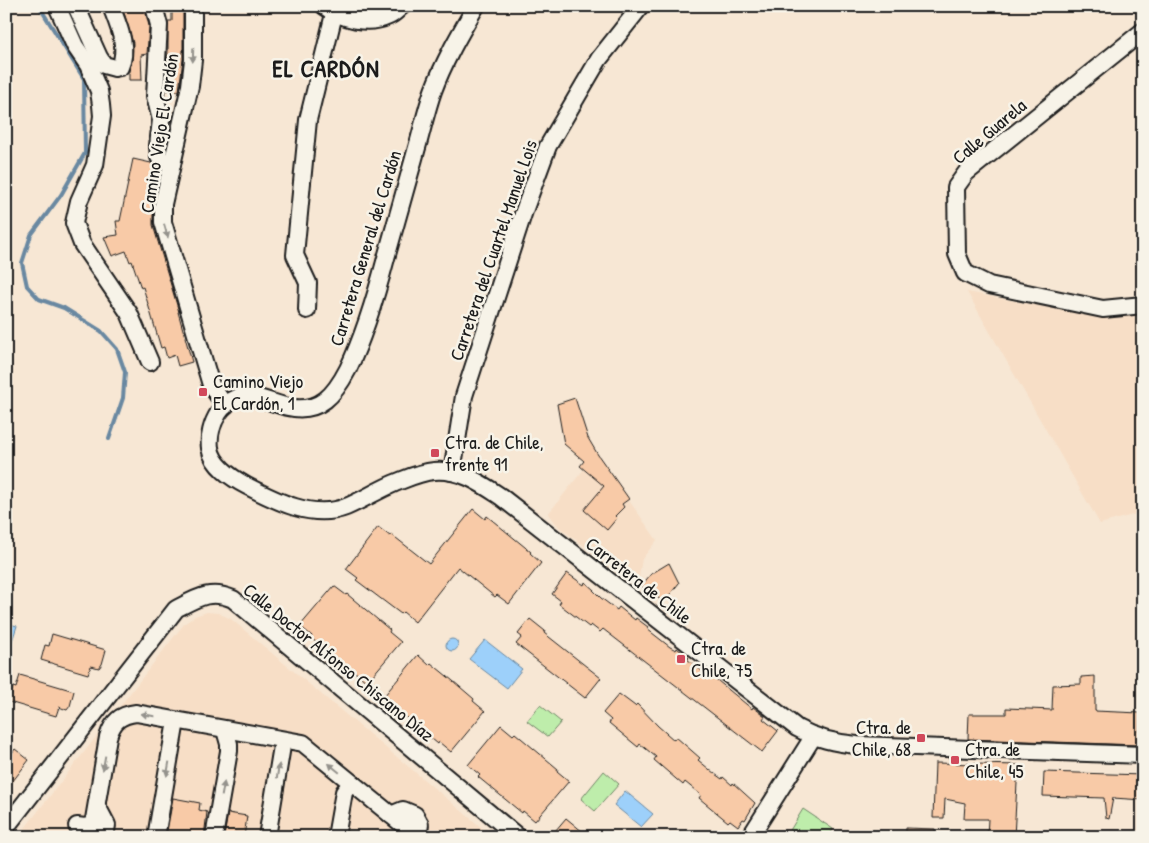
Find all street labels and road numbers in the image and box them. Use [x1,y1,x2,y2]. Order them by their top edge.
street label: Camino Viejo El Cardón [134,51,184,215]
street label: Calle Guarela [946,92,1032,170]
street label: Carretera del Cuartel Manuel Lois [443,136,543,364]
street label: Carretera General del Cardón [323,147,407,349]
street label: Carretera de Chile [581,530,698,630]
street label: Calle Doctor Alfonso Chiscano Díaz [238,577,440,747]

